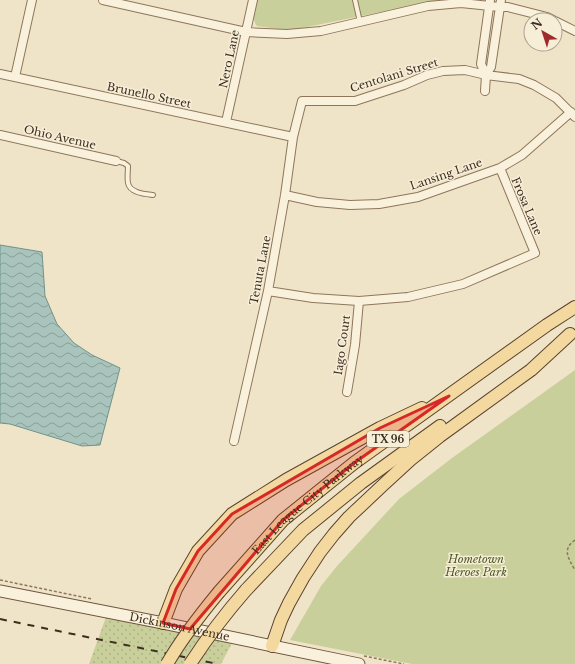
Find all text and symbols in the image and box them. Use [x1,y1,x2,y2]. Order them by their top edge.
north arrow [523,12,563,52]
text: N [528,15,546,33]
street label: Nero Lane [216,29,242,89]
street label: Centolani Street [348,55,441,95]
street label: Brunello Street [106,79,193,111]
street label: Ohio Avenue [23,122,97,152]
street label: Lansing Lane [408,155,484,193]
street label: Frosa Lane [509,175,545,237]
street label: Tenuta Lane [246,234,274,306]
street label: Iago Court [331,313,353,376]
road number: TX 96 [367,431,409,447]
street label: East League City Parkway [249,452,366,557]
park label: Hometown Heroes Park [444,552,507,579]
street label: Dickinson Avenue [128,610,231,644]

